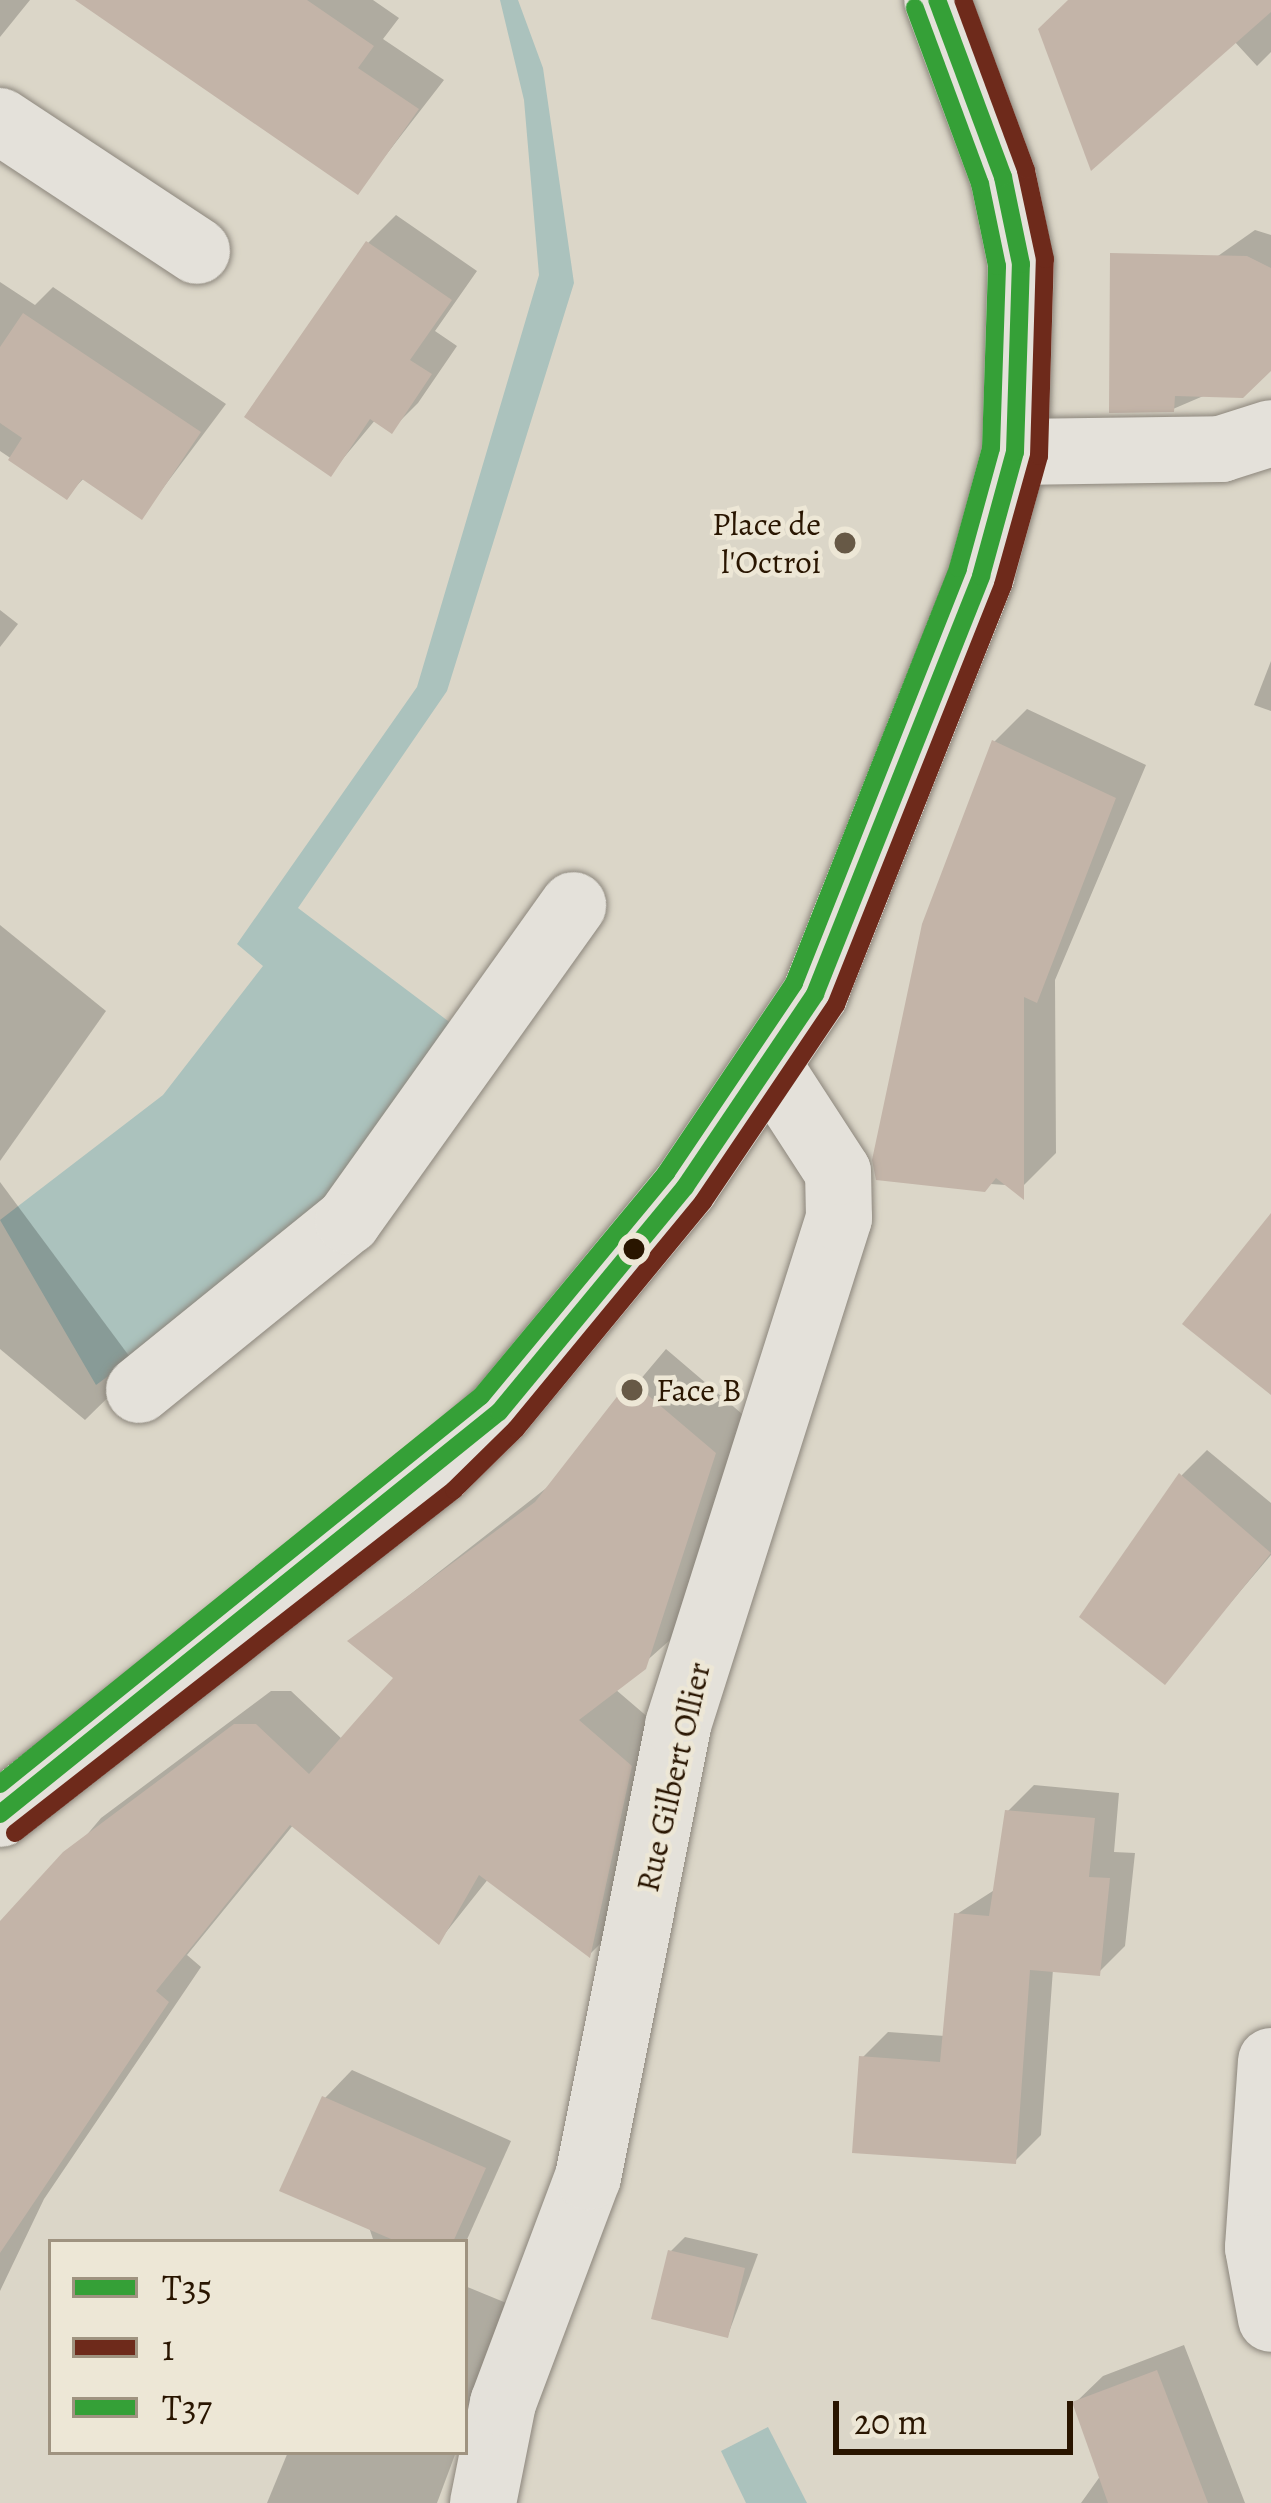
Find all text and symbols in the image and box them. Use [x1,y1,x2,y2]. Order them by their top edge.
place label: Place de l'Octroi [712,504,821,582]
marker: Place de l'Octroi [832,530,858,556]
unlabelled marker [623,1238,645,1260]
place label: Face B [656,1370,741,1410]
marker: Face B [619,1377,645,1403]
street label: Rue Gilbert Ollier [627,1658,719,1896]
legend [48,2239,468,2455]
text: T35 [162,2263,212,2312]
text: 1 [162,2323,174,2372]
scale bar [839,2377,1079,2451]
text: T37 [162,2383,212,2432]
text: 20 m [854,2397,927,2446]

